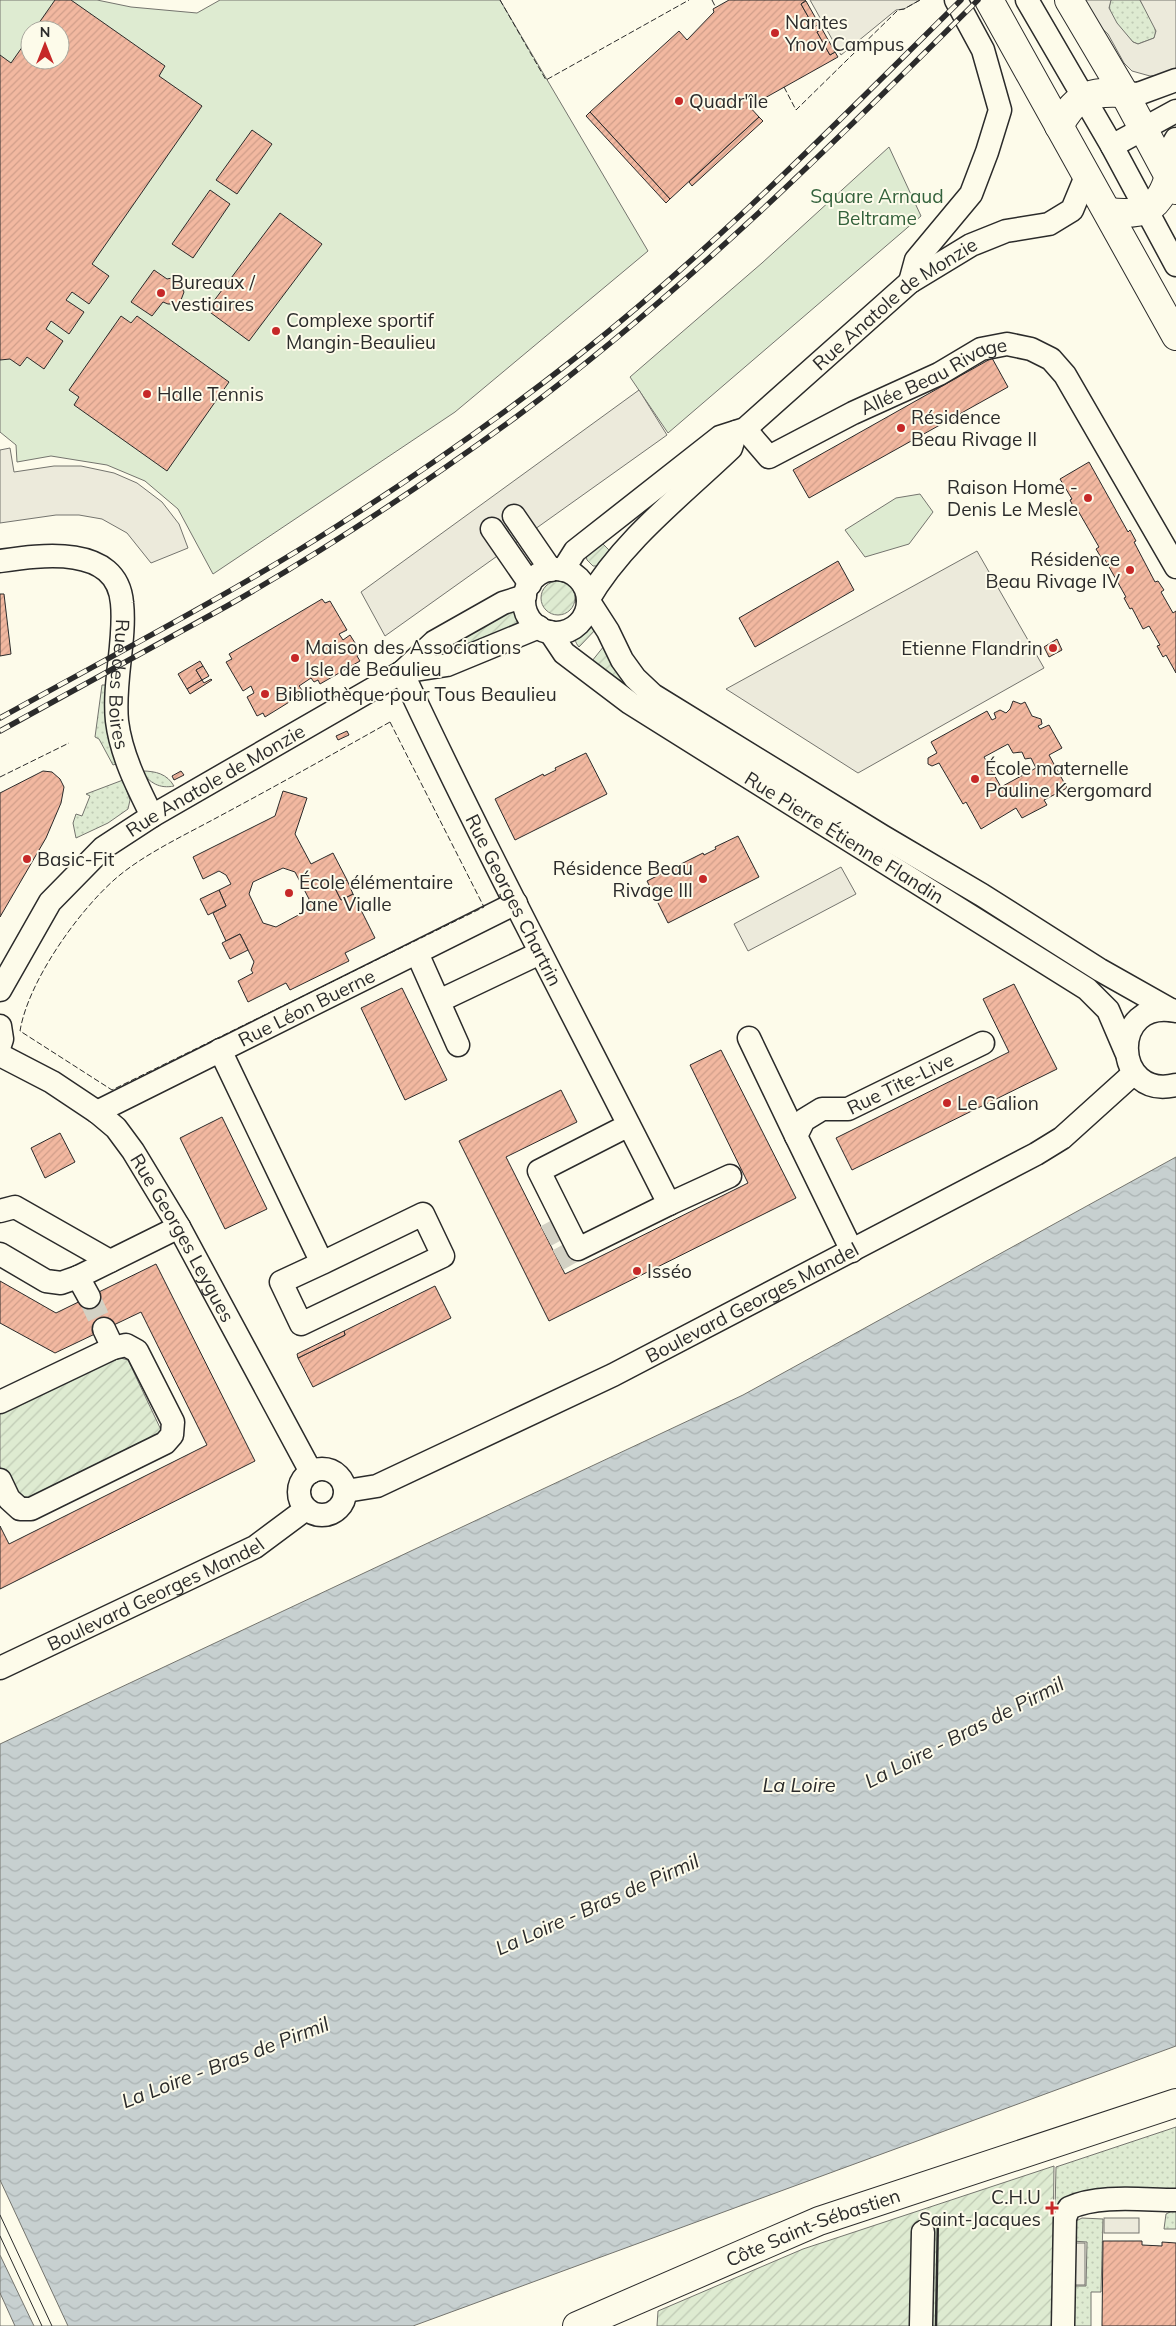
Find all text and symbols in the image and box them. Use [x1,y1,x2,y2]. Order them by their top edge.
place label: Nantes Ynov Campus [784,10,905,56]
north arrow [20,20,70,70]
text: N [40,23,50,41]
marker: Nantes Ynov Campus [769,27,781,39]
place label: Quadr'île [689,89,768,113]
marker: Quadr'île [673,95,685,107]
park label: Square Arnaud Beltrame [810,184,944,230]
street label: Rue Anatole de Monzie [807,232,982,375]
place label: Bureaux / vestiaires [171,270,255,316]
marker: Bureaux / vestiaires [155,287,167,299]
place label: Complexe sportif Mangin-Beaulieu [286,308,436,354]
marker: Complexe sportif Mangin-Beaulieu [270,325,282,337]
street label: Allée Beau Rivage [856,332,1009,420]
place label: Halle Tennis [157,382,264,406]
marker: Halle Tennis [141,388,153,400]
place label: Résidence Beau Rivage II [911,405,1037,451]
marker: Résidence Beau Rivage II [895,422,907,434]
place label: Raison Home - Denis Le Mesle [947,475,1078,521]
marker: Raison Home - Denis Le Mesle [1082,492,1094,504]
place label: Résidence Beau Rivage IV [986,547,1121,593]
marker: Résidence Beau Rivage IV [1124,564,1136,576]
street label: Rue des Boires [104,619,135,752]
place label: Maison des Associations Isle de Beaulieu [305,635,521,681]
place label: Etienne Flandrin [901,636,1043,660]
marker: Etienne Flandrin [1047,642,1059,654]
marker: Maison des Associations Isle de Beaulieu [289,652,301,664]
place label: Bibliothèque pour Tous Beaulieu [275,682,557,706]
marker: Bibliothèque pour Tous Beaulieu [259,688,271,700]
street label: Rue Anatole de Monzie [121,719,309,842]
place label: École maternelle Pauline Kergomard [985,756,1152,802]
street label: Rue Pierre Étienne Flandin [740,766,949,909]
marker: École maternelle Pauline Kergomard [969,773,981,785]
street label: Rue Georges Chartrin [460,810,568,990]
place label: Basic-Fit [37,847,115,871]
marker: Basic-Fit [21,853,33,865]
place label: Résidence Beau Rivage III [553,856,693,902]
place label: École élémentaire Jane Vialle [299,870,453,916]
marker: Résidence Beau Rivage III [697,873,709,885]
marker: École élémentaire Jane Vialle [283,887,295,899]
street label: Rue Léon Buerne [234,963,379,1052]
street label: Rue Tite-Live [843,1047,958,1120]
place label: Le Galion [957,1091,1039,1115]
marker: Le Galion [941,1097,953,1109]
street label: Rue Georges Leygues [125,1149,240,1326]
street label: Boulevard Georges Mandel [641,1237,863,1368]
place label: Isséo [647,1259,692,1283]
marker: Isséo [631,1265,643,1277]
street label: Boulevard Georges Mandel [43,1532,269,1656]
water label: La Loire - Bras de Pirmil [860,1671,1068,1793]
water label: La Loire [762,1772,836,1797]
water label: La Loire - Bras de Pirmil [491,1848,703,1960]
water label: La Loire - Bras de Pirmil [118,2011,333,2113]
street label: Côte Saint-Sébastien [722,2183,903,2272]
place label: C.H.U Saint-Jacques [919,2185,1041,2231]
marker: C.H.U Saint-Jacques [1045,2201,1059,2215]

